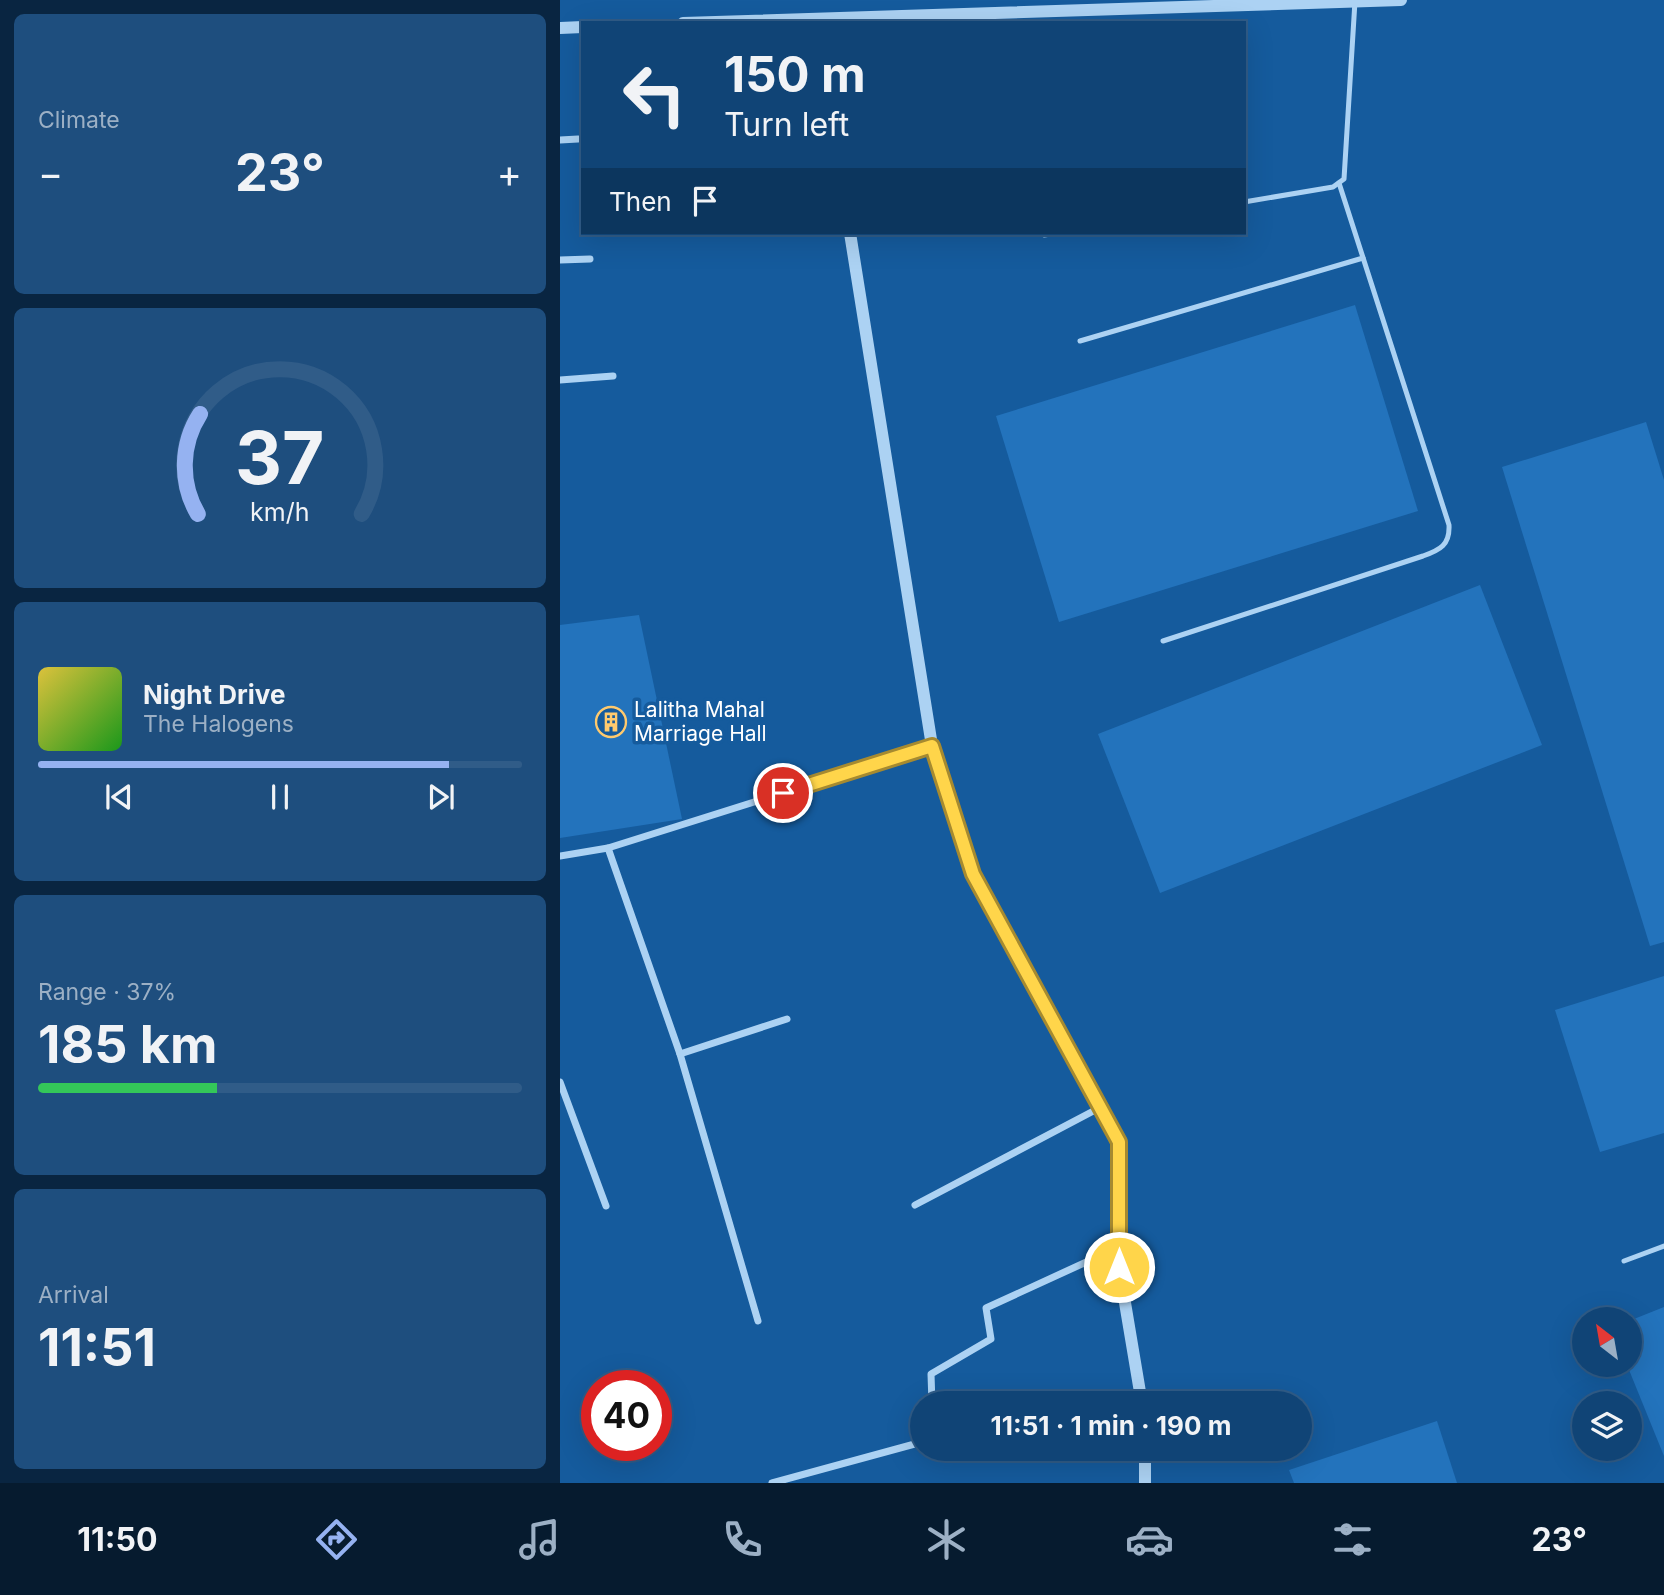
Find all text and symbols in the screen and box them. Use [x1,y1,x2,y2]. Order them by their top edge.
text: 150 m [724,45,866,104]
icon: left [609,49,700,140]
text: Turn left [724,105,849,144]
text: Climate [38,106,120,134]
text: 23° [235,141,325,204]
text: − [38,150,63,196]
text: + [497,150,522,196]
icon: arrive [686,182,724,220]
text: Then [609,186,672,217]
text: 37 [235,413,325,502]
text: km/h [250,496,310,526]
text: Night Drive [143,679,285,710]
place label: Lalitha Mahal Marriage Hall [634,697,767,746]
building icon: Lalitha Mahal Marriage Hall [594,705,628,739]
text: The Halogens [143,710,294,738]
pin [753,763,813,823]
icon: arrive [764,774,802,812]
icon: previous [100,778,138,816]
icon: pause [261,778,299,816]
icon: next [422,778,460,816]
text: Range · 37% [38,978,176,1006]
text: 185 km [38,1013,217,1076]
position arrow [1082,1230,1156,1304]
text: Arrival [38,1281,109,1309]
north arrow [1572,1307,1642,1377]
map controls [1572,1307,1642,1461]
text: 11:51 [38,1316,156,1379]
speed limit sign: 40 [581,1370,672,1461]
button: layers [1572,1391,1642,1461]
text: 11:51 · 1 min · 190 m [991,1410,1231,1441]
icon: directions [312,1515,361,1564]
icon: music [515,1515,564,1564]
icon: phone [718,1515,767,1564]
icon: climate [922,1515,971,1564]
icon: car [1125,1515,1174,1564]
icon: filters [1328,1515,1377,1564]
text: 11:50 [77,1520,157,1559]
text: 23° [1532,1520,1587,1559]

